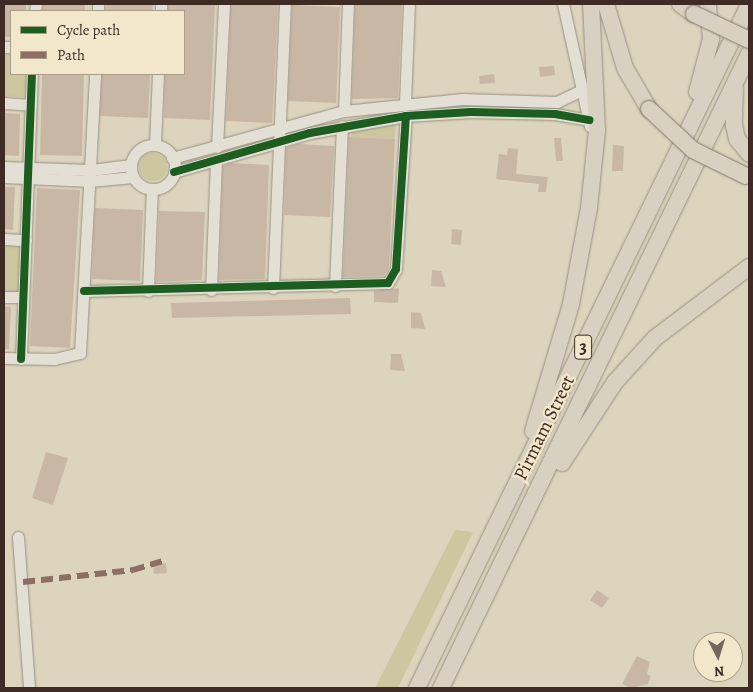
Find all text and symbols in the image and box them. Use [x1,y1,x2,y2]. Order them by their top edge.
legend [10,10,185,75]
text: Cycle path [57,20,120,40]
text: Path [57,45,85,65]
road number: 3 [573,332,593,362]
street label: Pirmam Street [510,372,580,484]
north arrow [693,632,743,682]
text: N [713,662,725,681]

